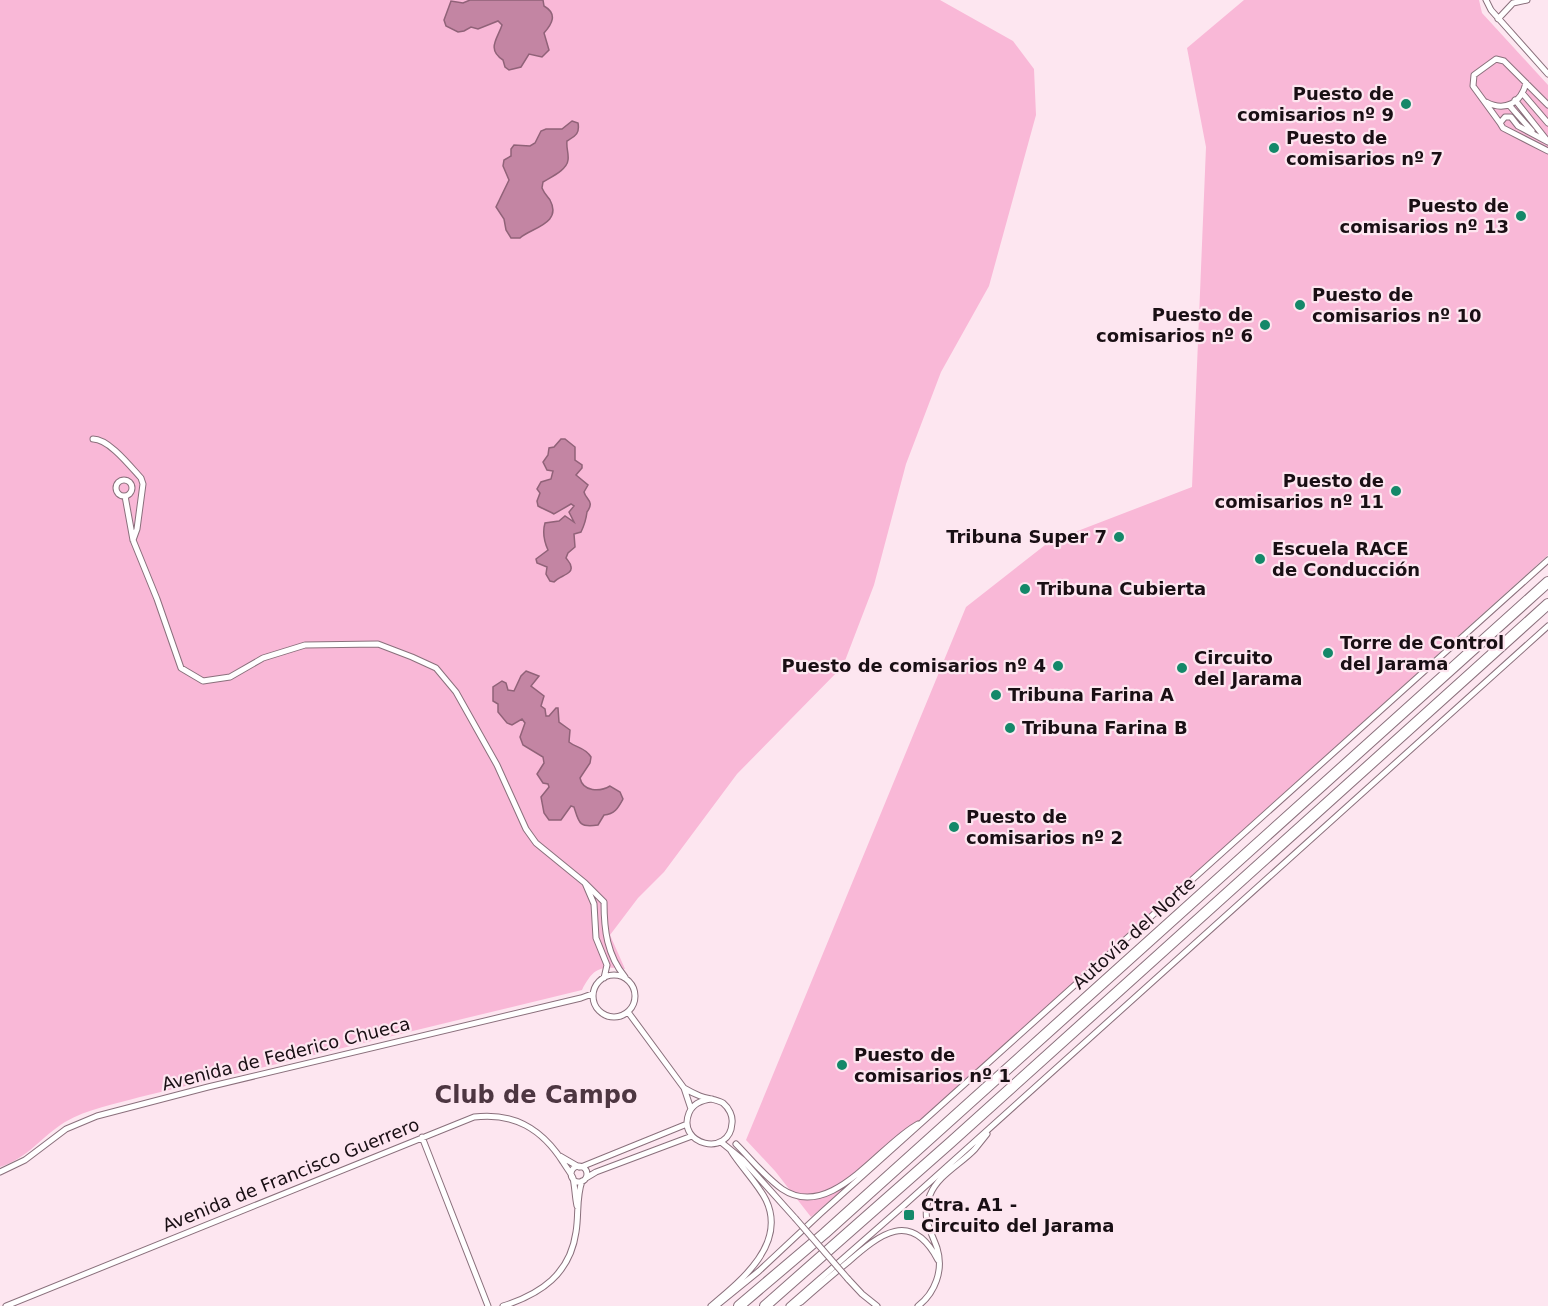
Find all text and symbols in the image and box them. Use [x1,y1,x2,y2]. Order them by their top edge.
place label: Puesto de comisarios nº 9 [1237,83,1394,125]
marker: Puesto de comisarios nº 9 [1399,97,1413,111]
place label: Puesto de comisarios nº 7 [1286,127,1443,169]
marker: Puesto de comisarios nº 7 [1267,141,1281,155]
place label: Puesto de comisarios nº 13 [1340,195,1509,237]
marker: Puesto de comisarios nº 13 [1514,209,1528,223]
place label: Puesto de comisarios nº 10 [1312,284,1482,326]
marker: Puesto de comisarios nº 10 [1293,298,1307,312]
place label: Puesto de comisarios nº 6 [1096,304,1253,346]
marker: Puesto de comisarios nº 6 [1258,318,1272,332]
place label: Puesto de comisarios nº 11 [1215,470,1384,512]
marker: Puesto de comisarios nº 11 [1389,484,1403,498]
place label: Tribuna Super 7 [946,526,1107,547]
marker: Tribuna Super 7 [1112,530,1126,544]
place label: Escuela RACE de Conducción [1272,538,1420,580]
marker: Escuela RACE de Conducción [1253,552,1267,566]
place label: Tribuna Cubierta [1037,578,1206,599]
marker: Tribuna Cubierta [1018,582,1032,596]
place label: Torre de Control del Jarama [1340,632,1504,674]
marker: Torre de Control del Jarama [1321,646,1335,660]
place label: Circuito del Jarama [1194,647,1302,689]
place label: Puesto de comisarios nº 4 [782,655,1046,676]
marker: Puesto de comisarios nº 4 [1051,659,1065,673]
marker: Circuito del Jarama [1175,661,1189,675]
place label: Tribuna Farina A [1008,684,1174,705]
marker: Tribuna Farina A [989,688,1003,702]
place label: Tribuna Farina B [1022,717,1188,738]
marker: Tribuna Farina B [1003,721,1017,735]
place label: Puesto de comisarios nº 2 [966,806,1123,848]
marker: Puesto de comisarios nº 2 [947,820,961,834]
street label: Autovía del Norte [1068,872,1199,993]
street label: Avenida de Federico Chueca [160,1012,412,1095]
place label: Puesto de comisarios nº 1 [854,1044,1011,1086]
marker: Puesto de comisarios nº 1 [835,1058,849,1072]
district label: Club de Campo [435,1081,637,1109]
street label: Avenida de Francisco Guerrero [159,1113,422,1236]
place label: Ctra. A1 - Circuito del Jarama [921,1194,1114,1236]
marker: Ctra. A1 - Circuito del Jarama [902,1208,916,1222]

